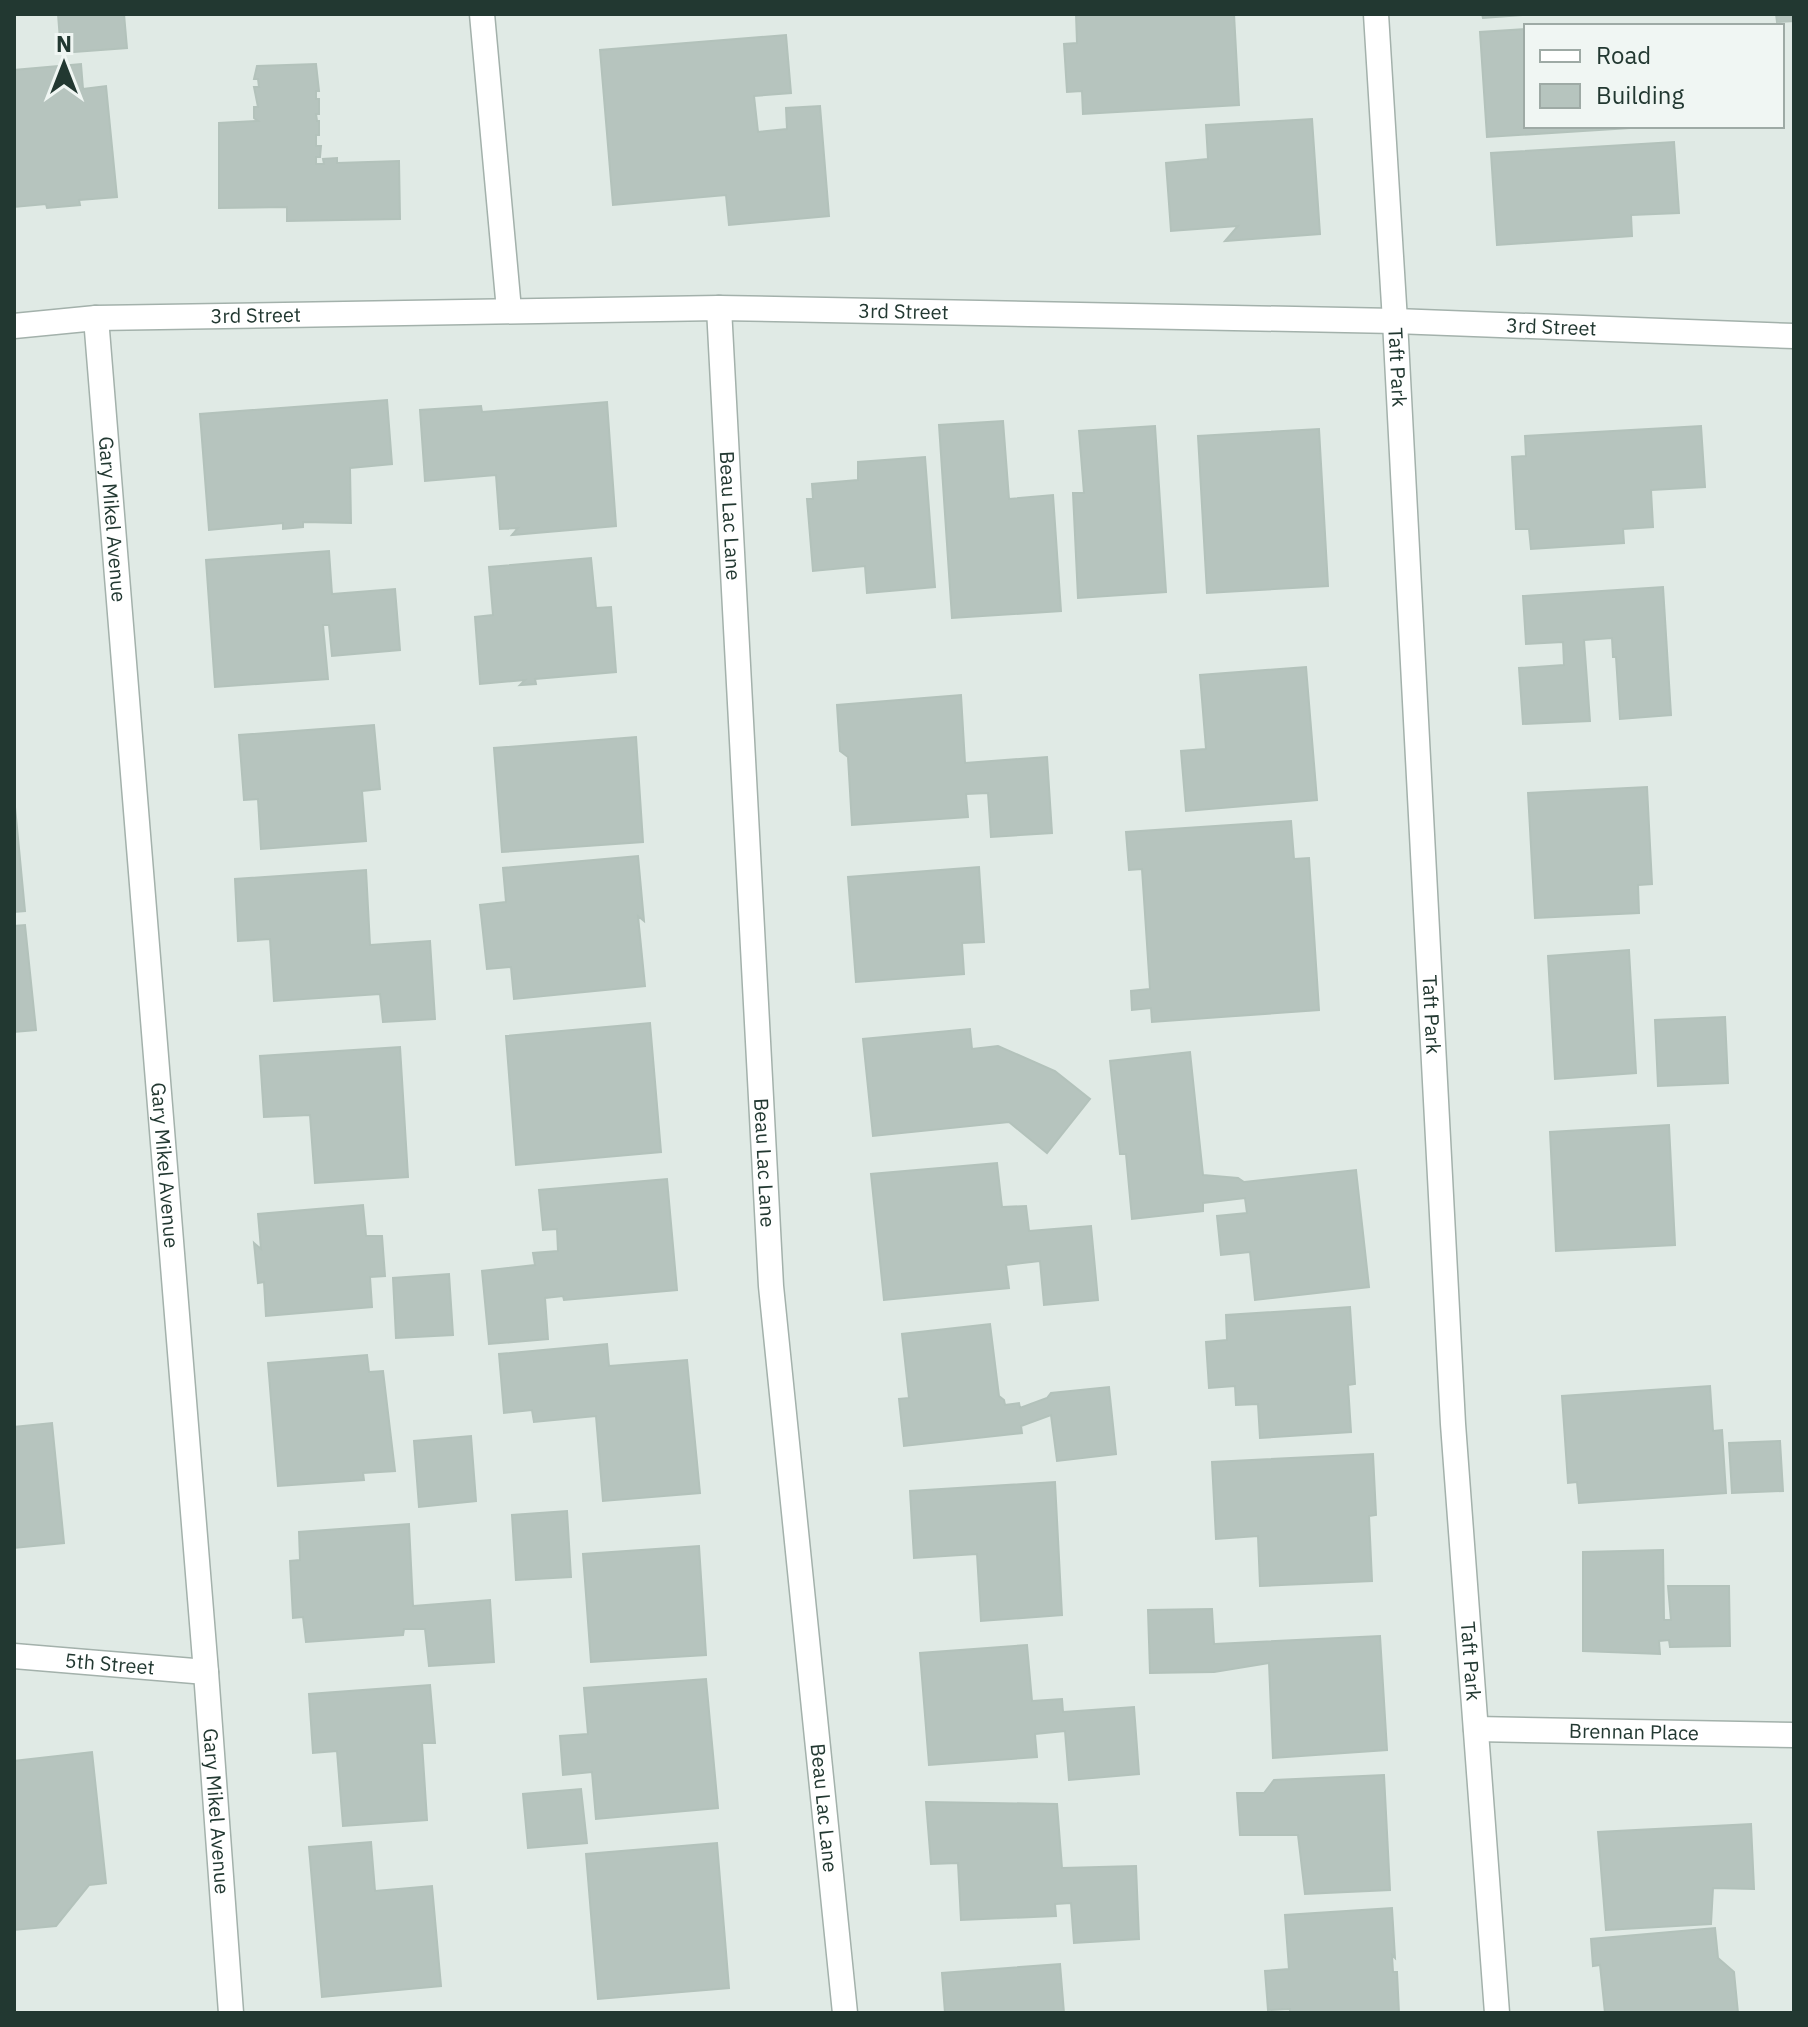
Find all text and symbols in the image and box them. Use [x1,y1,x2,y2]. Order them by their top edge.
north arrow [24,24,104,104]
legend [1524,24,1784,128]
text: N [56,29,72,58]
text: Road [1596,39,1651,71]
text: Building [1596,79,1684,111]
street label: 3rd Street [858,297,949,325]
street label: 3rd Street [210,301,301,329]
street label: 3rd Street [1506,311,1597,342]
street label: Taft Park [1382,327,1414,408]
street label: Gary Mikel Avenue [93,435,133,603]
street label: Beau Lac Lane [714,450,747,581]
street label: Taft Park [1416,974,1448,1055]
street label: Gary Mikel Avenue [145,1081,186,1249]
street label: Beau Lac Lane [748,1097,782,1228]
street label: Taft Park [1455,1621,1488,1702]
street label: 5th Street [64,1646,156,1681]
street label: Brennan Place [1569,1717,1699,1746]
street label: Gary Mikel Avenue [197,1727,236,1895]
street label: Beau Lac Lane [805,1742,845,1874]

